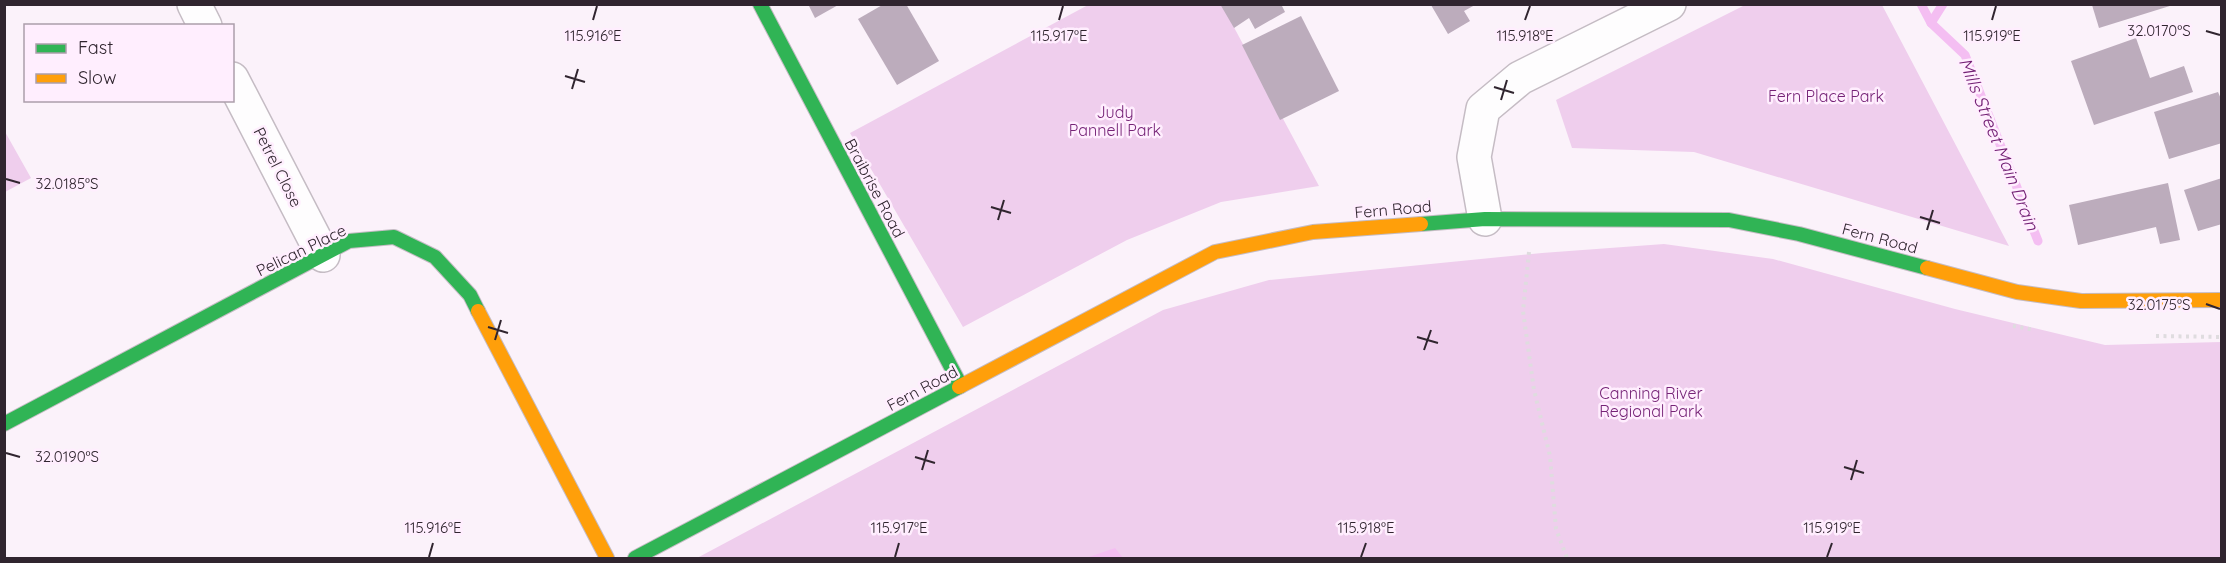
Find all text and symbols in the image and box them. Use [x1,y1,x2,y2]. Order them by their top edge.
text: 32.0170°S [2127,21,2191,40]
legend [24,24,234,102]
text: 115.916°E [564,26,622,45]
text: 115.917°E [1031,26,1087,45]
text: 115.918°E [1496,26,1554,45]
text: 115.919°E [1963,26,2021,45]
text: Fast [78,36,113,59]
water label: Mills Street Main Drain [1954,54,2044,234]
text: Slow [78,66,116,89]
park label: Fern Place Park [1768,86,1884,106]
park label: Judy Pannell Park [1069,102,1161,140]
street label: Petrel Close [249,124,307,210]
street label: Braibrise Road [840,135,910,241]
text: 32.0185°S [35,174,99,193]
street label: Fern Road [1354,196,1432,222]
street label: Fern Road [1840,218,1920,258]
street label: Pelican Place [253,220,349,280]
text: 32.0175°S [2128,295,2190,314]
street label: Fern Road [883,361,961,415]
park label: Canning River Regional Park [1599,383,1703,421]
text: 32.0190°S [35,447,99,466]
text: 115.916°E [404,518,462,537]
text: 115.917°E [871,518,927,537]
text: 115.918°E [1337,518,1395,537]
text: 115.919°E [1803,518,1861,537]

